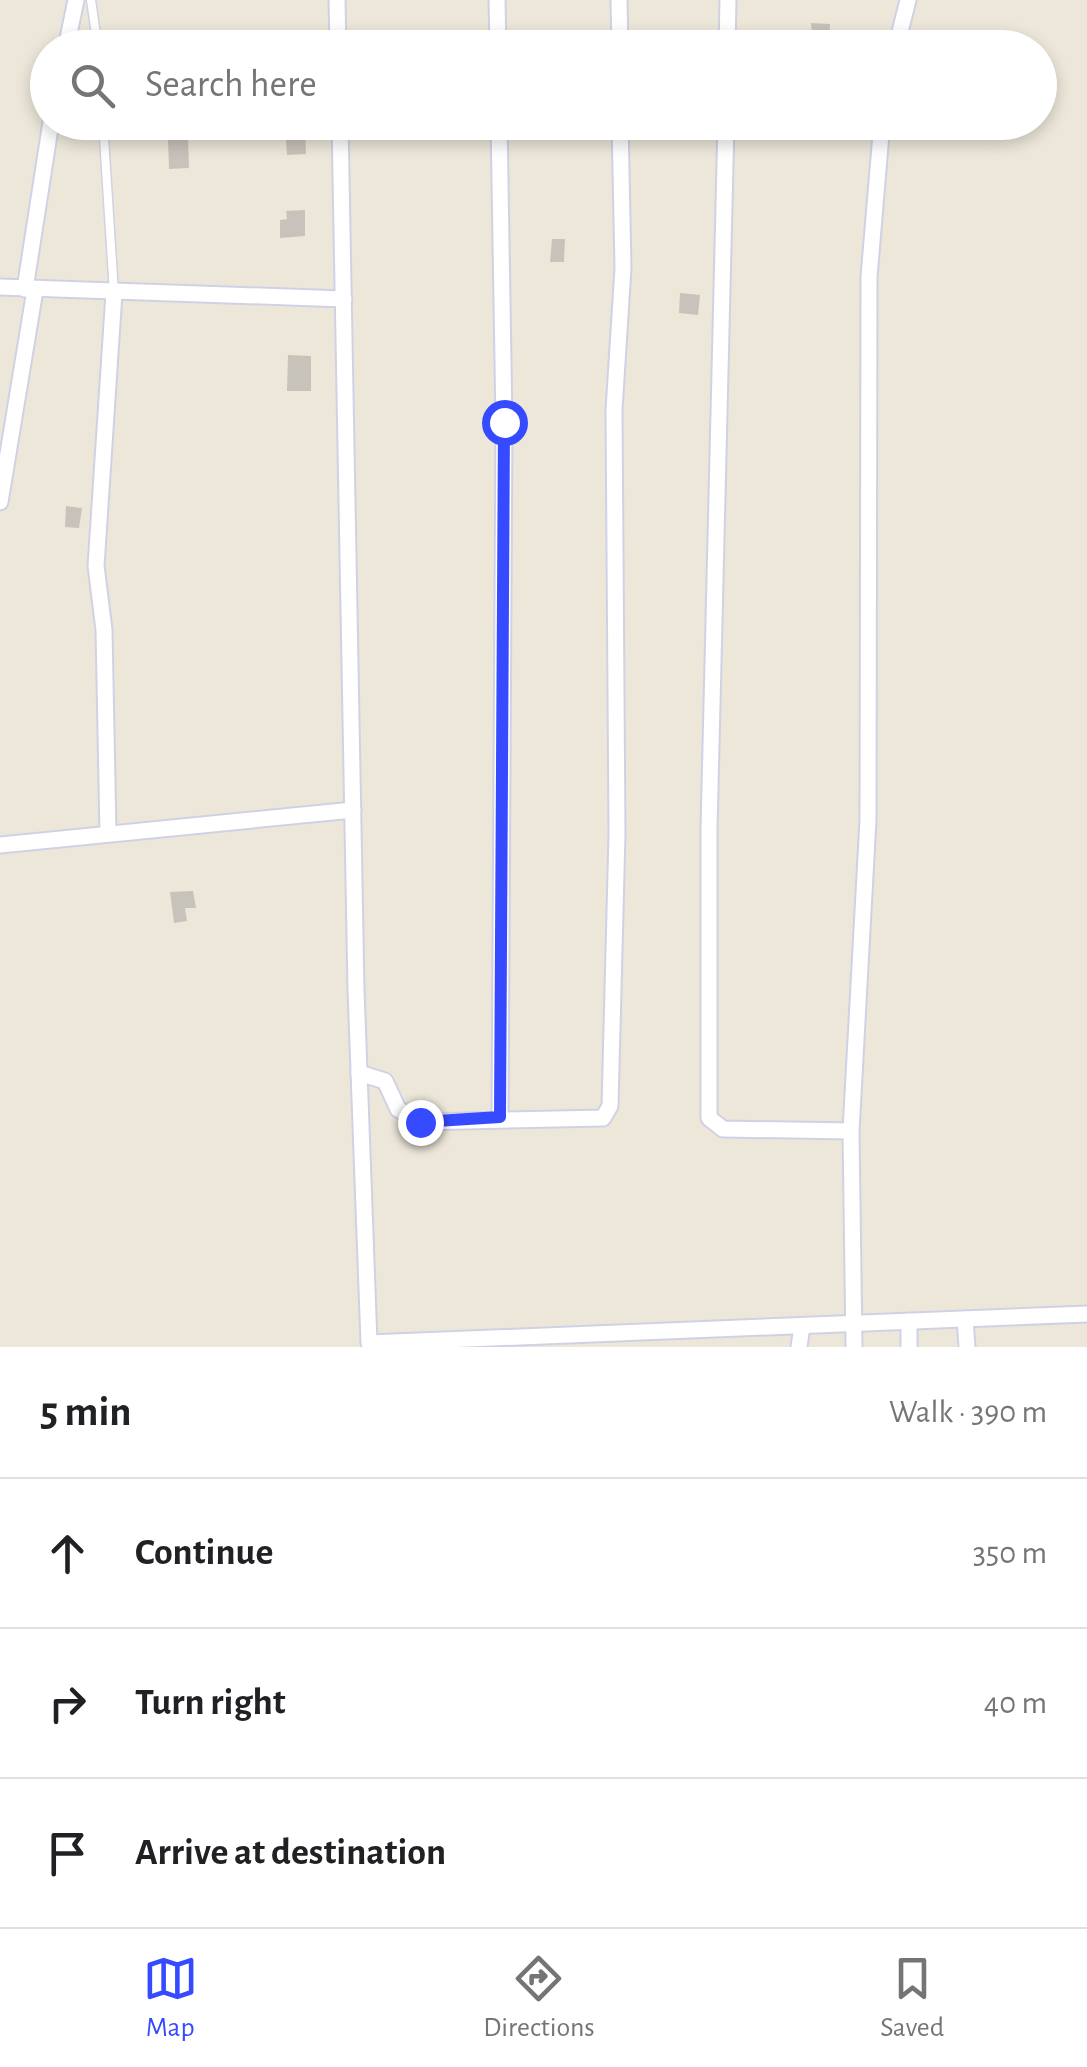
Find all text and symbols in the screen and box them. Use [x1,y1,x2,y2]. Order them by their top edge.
search box [30,30,1057,140]
icon: search [65,58,120,113]
text: Search here [145,66,317,104]
route start [482,400,528,446]
route end [398,1100,444,1146]
text: 5 min [40,1391,132,1433]
text: Walk · 390 m [889,1396,1047,1428]
icon: ahead [40,1526,95,1581]
text: Continue [135,1534,273,1572]
text: 350 m [973,1537,1047,1569]
icon: right [40,1676,95,1731]
text: Turn right [135,1684,285,1722]
text: 40 m [984,1687,1047,1719]
icon: arrive [40,1826,95,1881]
text: Arrive at destination [135,1834,446,1872]
tab: Map [143,1951,198,2045]
tab: Directions [483,1951,595,2045]
tab: Saved [880,1951,944,2045]

